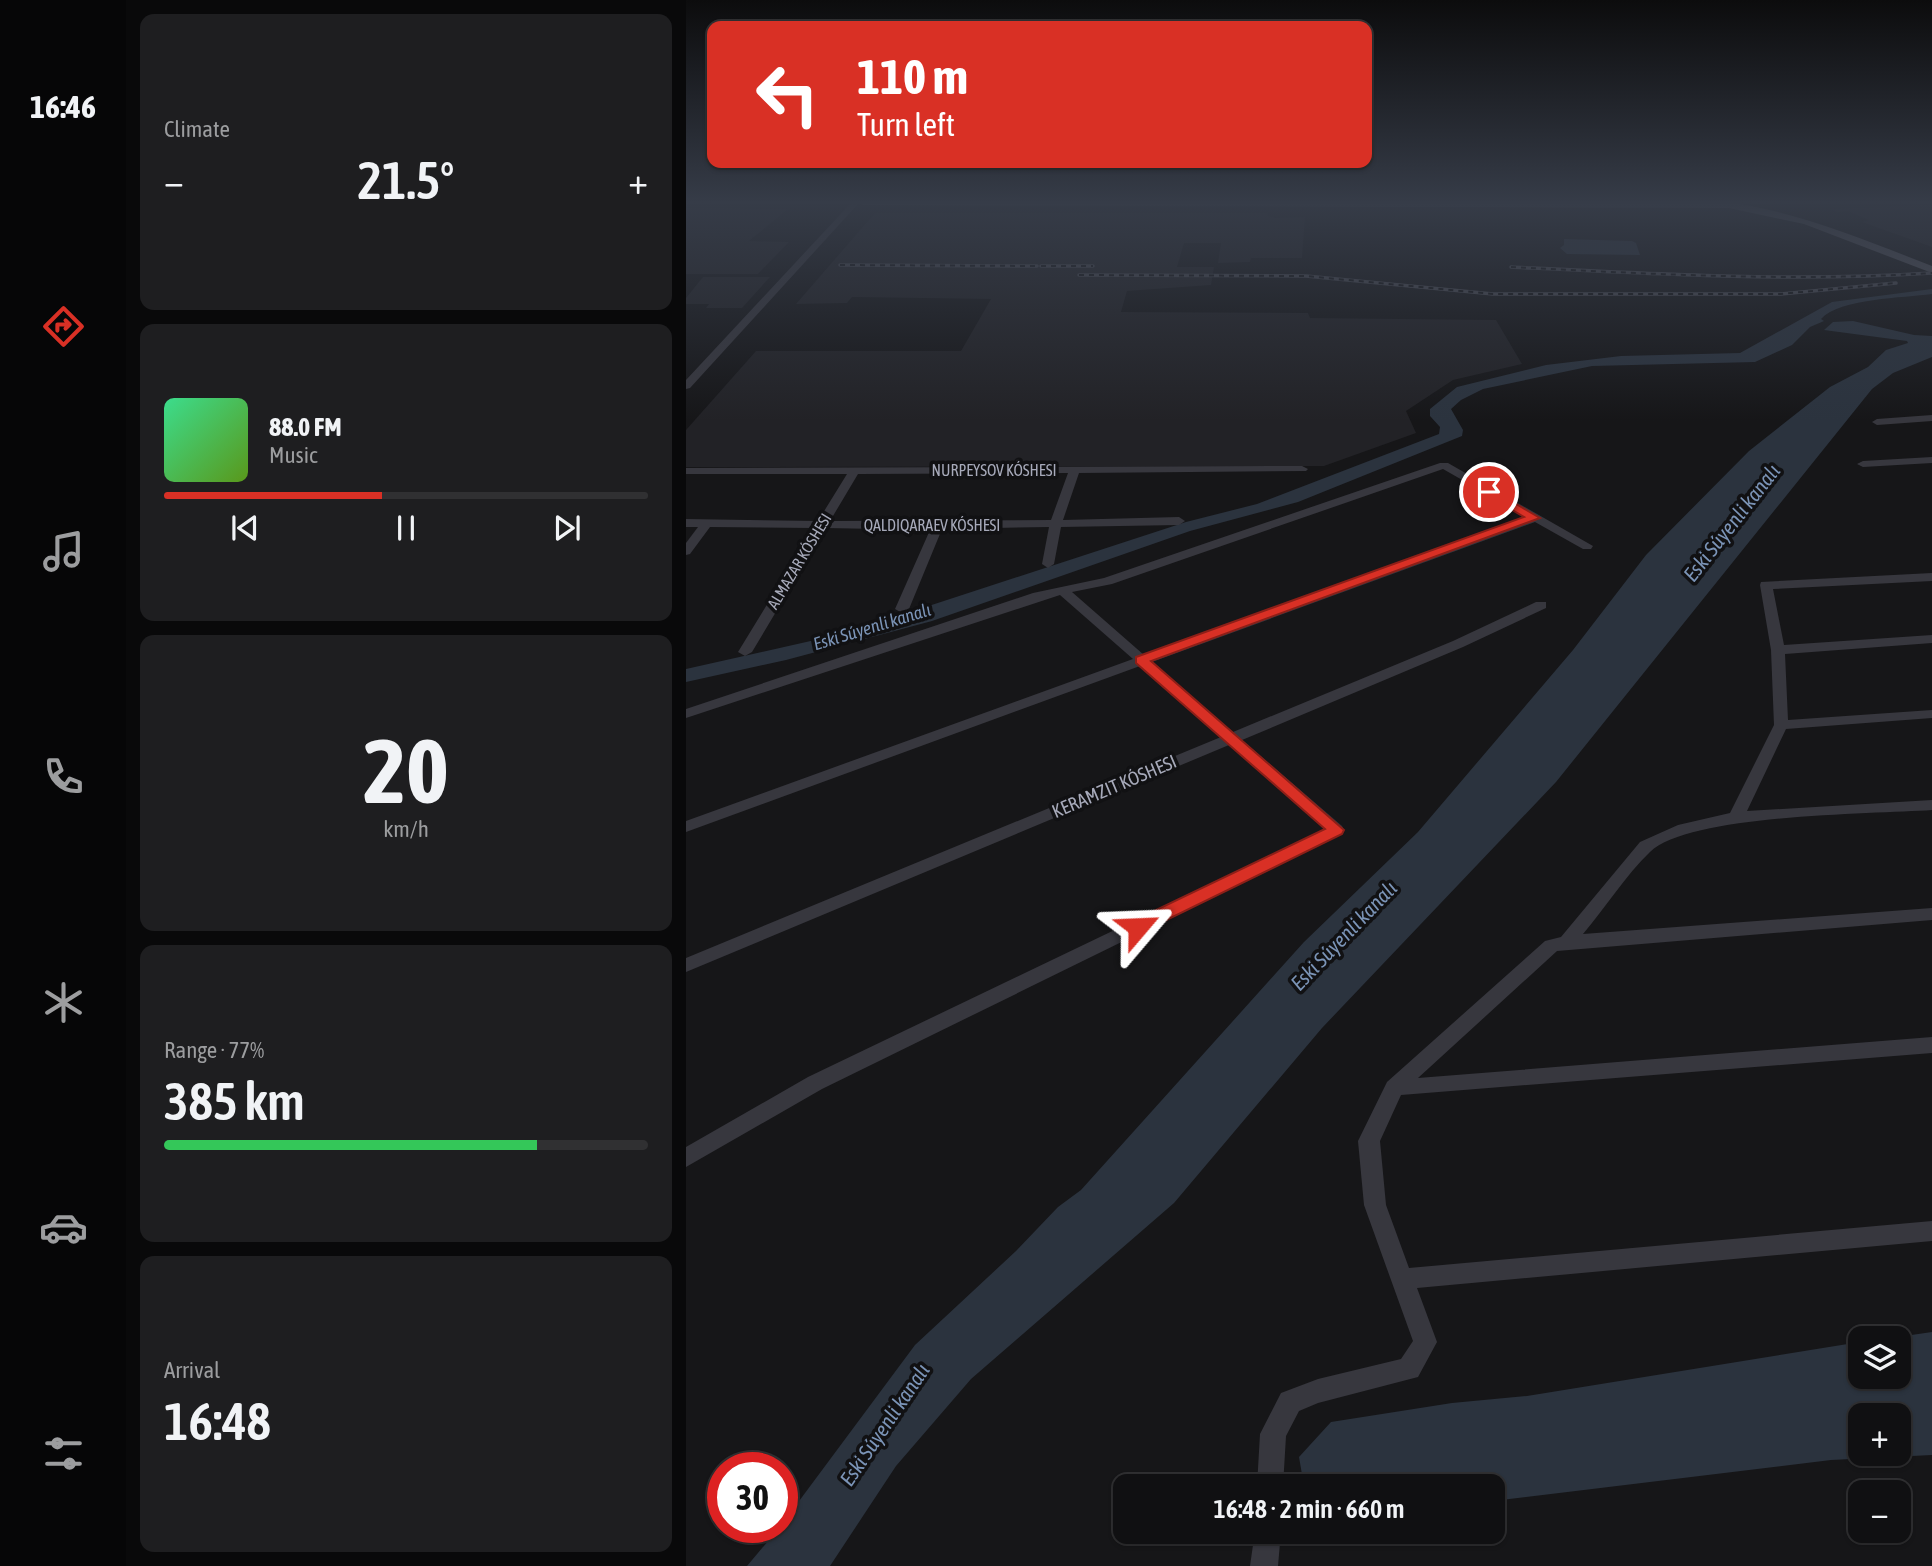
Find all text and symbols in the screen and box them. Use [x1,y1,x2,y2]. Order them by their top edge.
text: 110 m [857,48,968,104]
icon: left [742,49,833,140]
text: 16:46 [30,88,96,125]
text: Turn left [857,106,955,143]
text: Climate [164,116,230,142]
text: 21.5° [358,150,454,210]
text: − [164,159,184,202]
text: + [628,159,648,202]
icon: directions [39,302,88,351]
text: 88.0 FM [269,412,342,442]
text: Music [269,442,317,468]
water label: Eski Súyenli kanalı [1678,459,1784,586]
street label: NURPEYSOV KÓSHESI [932,461,1056,479]
pin [1459,462,1519,522]
icon: arrive [1470,473,1508,511]
icon: previous [226,509,264,547]
icon: pause [387,509,425,547]
icon: next [548,509,586,547]
street label: ALMAZAR KÓSHESI [763,510,835,612]
street label: QALDIQARAEV KÓSHESI [864,516,1000,534]
icon: music [39,527,88,576]
water label: Eski Súyenli kanalı [811,599,933,654]
text: 20 [363,718,449,822]
street label: KERAMZIT KÓSHESI [1048,750,1180,822]
icon: phone [39,752,88,801]
text: km/h [383,816,429,842]
water label: Eski Súyenli kanalı [1285,876,1401,995]
position arrow [1101,890,1175,964]
icon: climate [39,978,88,1027]
text: Range · 77% [164,1037,264,1063]
text: 385 km [164,1071,305,1131]
icon: car [39,1203,88,1252]
map controls [1848,1326,1911,1543]
button: layers [1848,1326,1911,1389]
text: Arrival [164,1357,220,1383]
water label: Eski Súyenli kanalı [835,1359,934,1490]
text: 16:48 [164,1391,271,1451]
button: + [1848,1403,1911,1466]
icon: filters [39,1429,88,1478]
speed limit sign: 30 [707,1452,798,1543]
button: − [1848,1480,1911,1543]
text: 16:48 · 2 min · 660 m [1214,1494,1404,1524]

